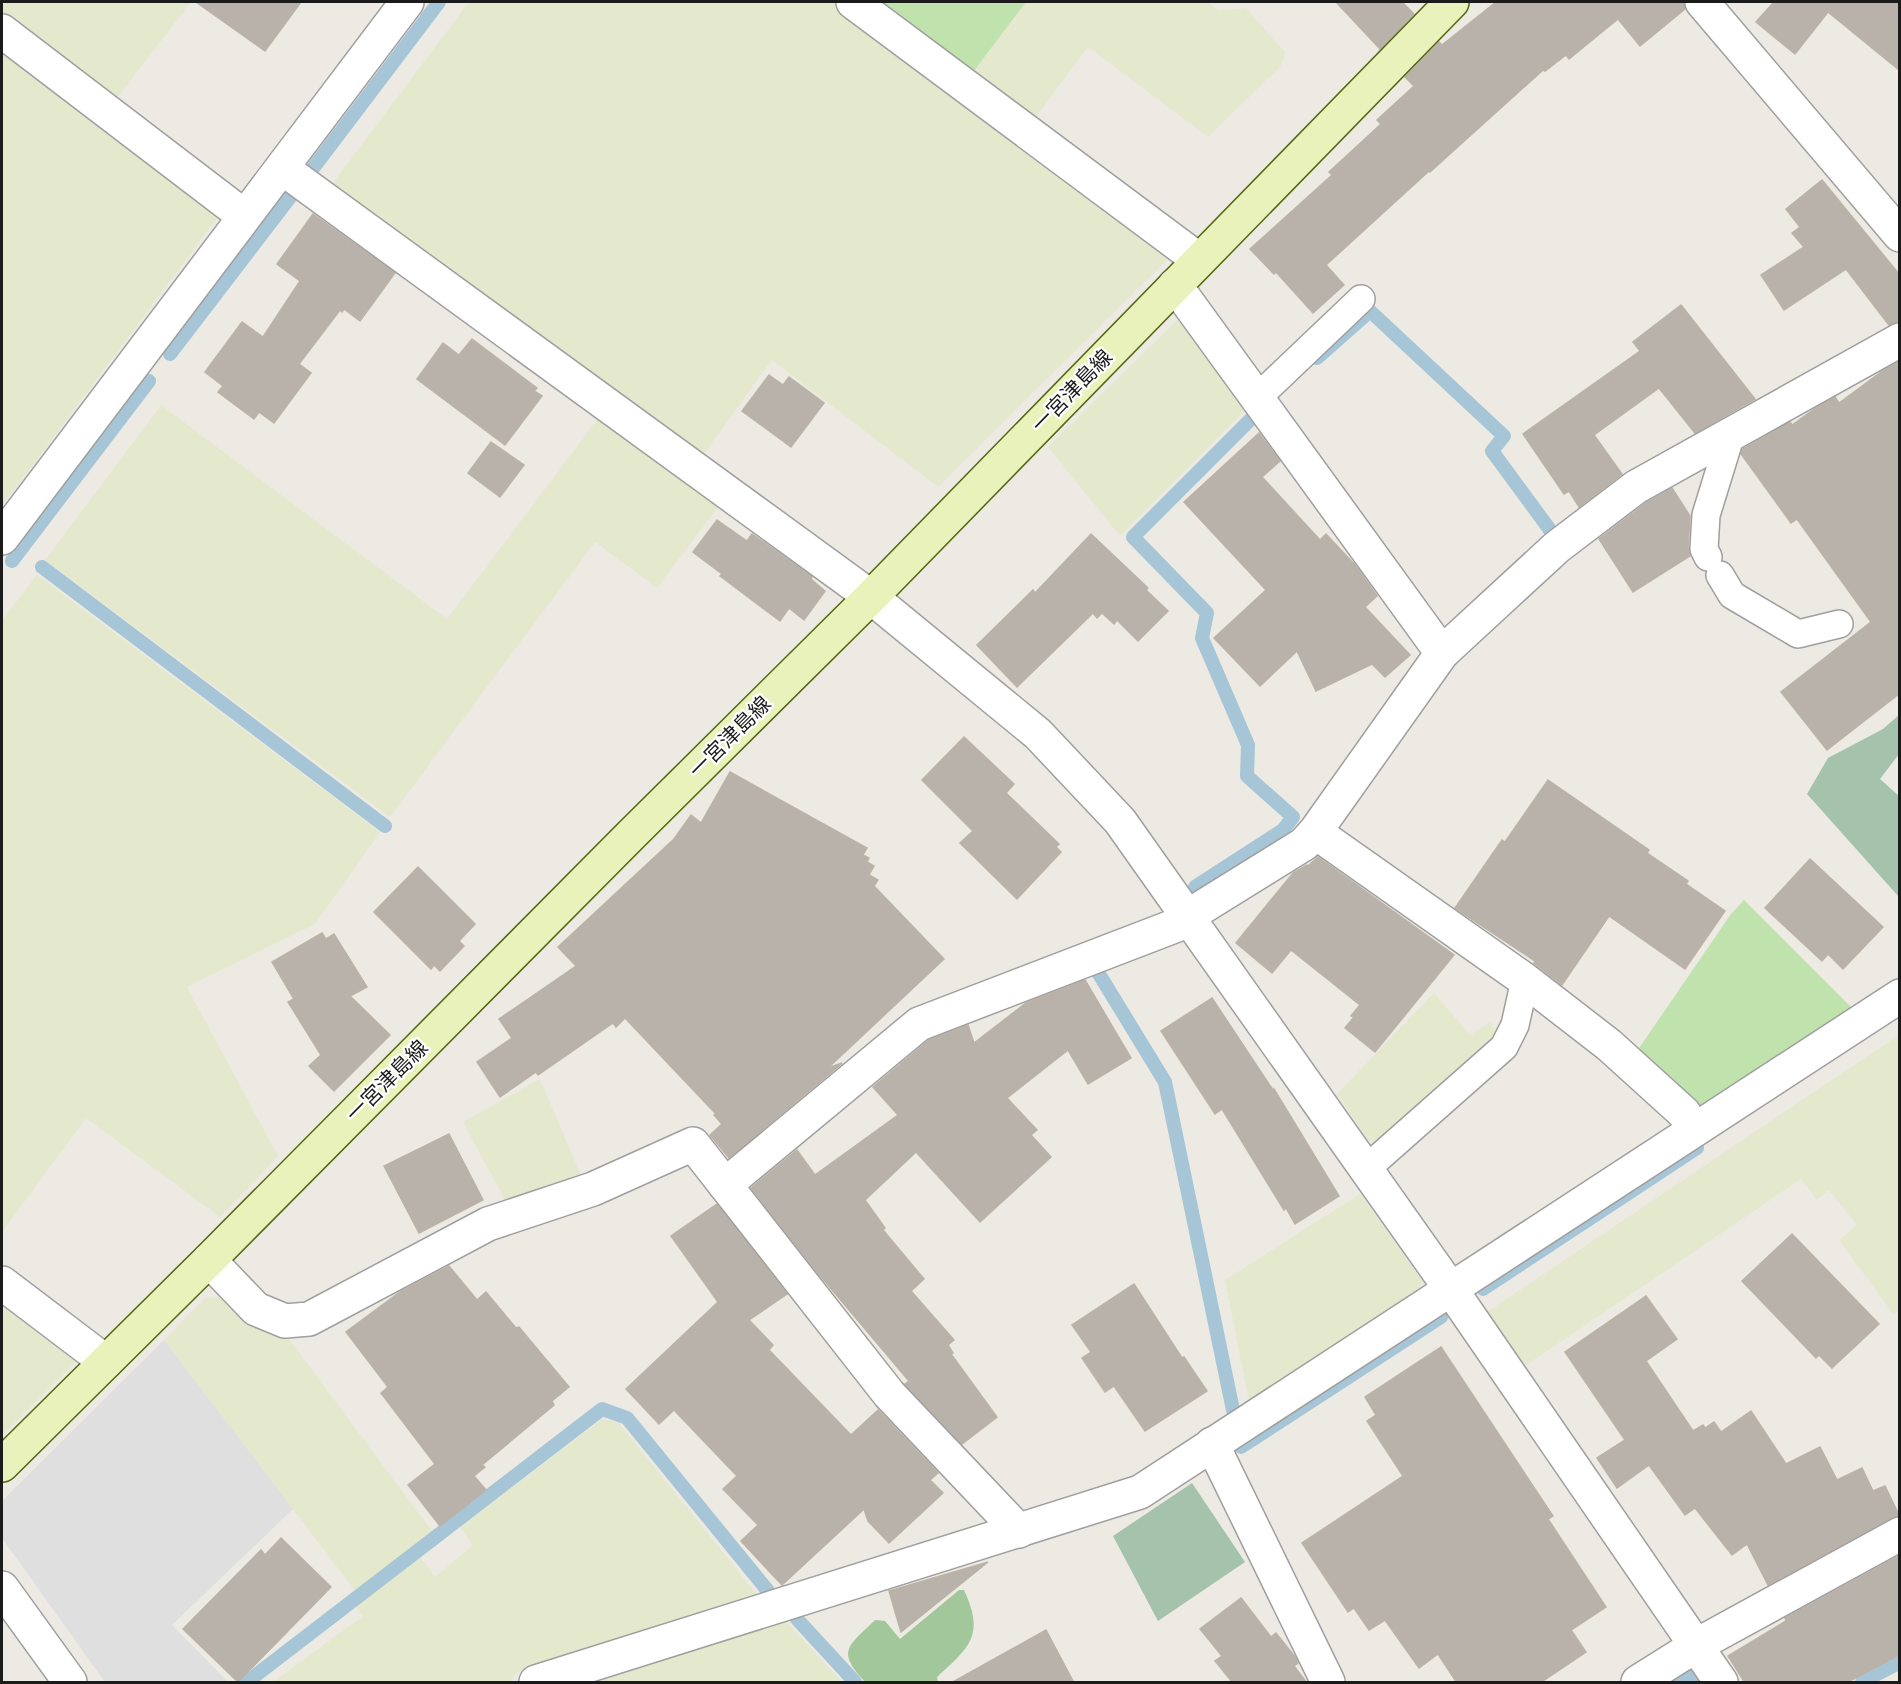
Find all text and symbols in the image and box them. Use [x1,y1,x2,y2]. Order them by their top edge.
street label: 一宮津島線 [1028,346,1116,436]
street label: 一宮津島線 [685,692,775,782]
street label: 一宮津島線 [342,1036,432,1126]

